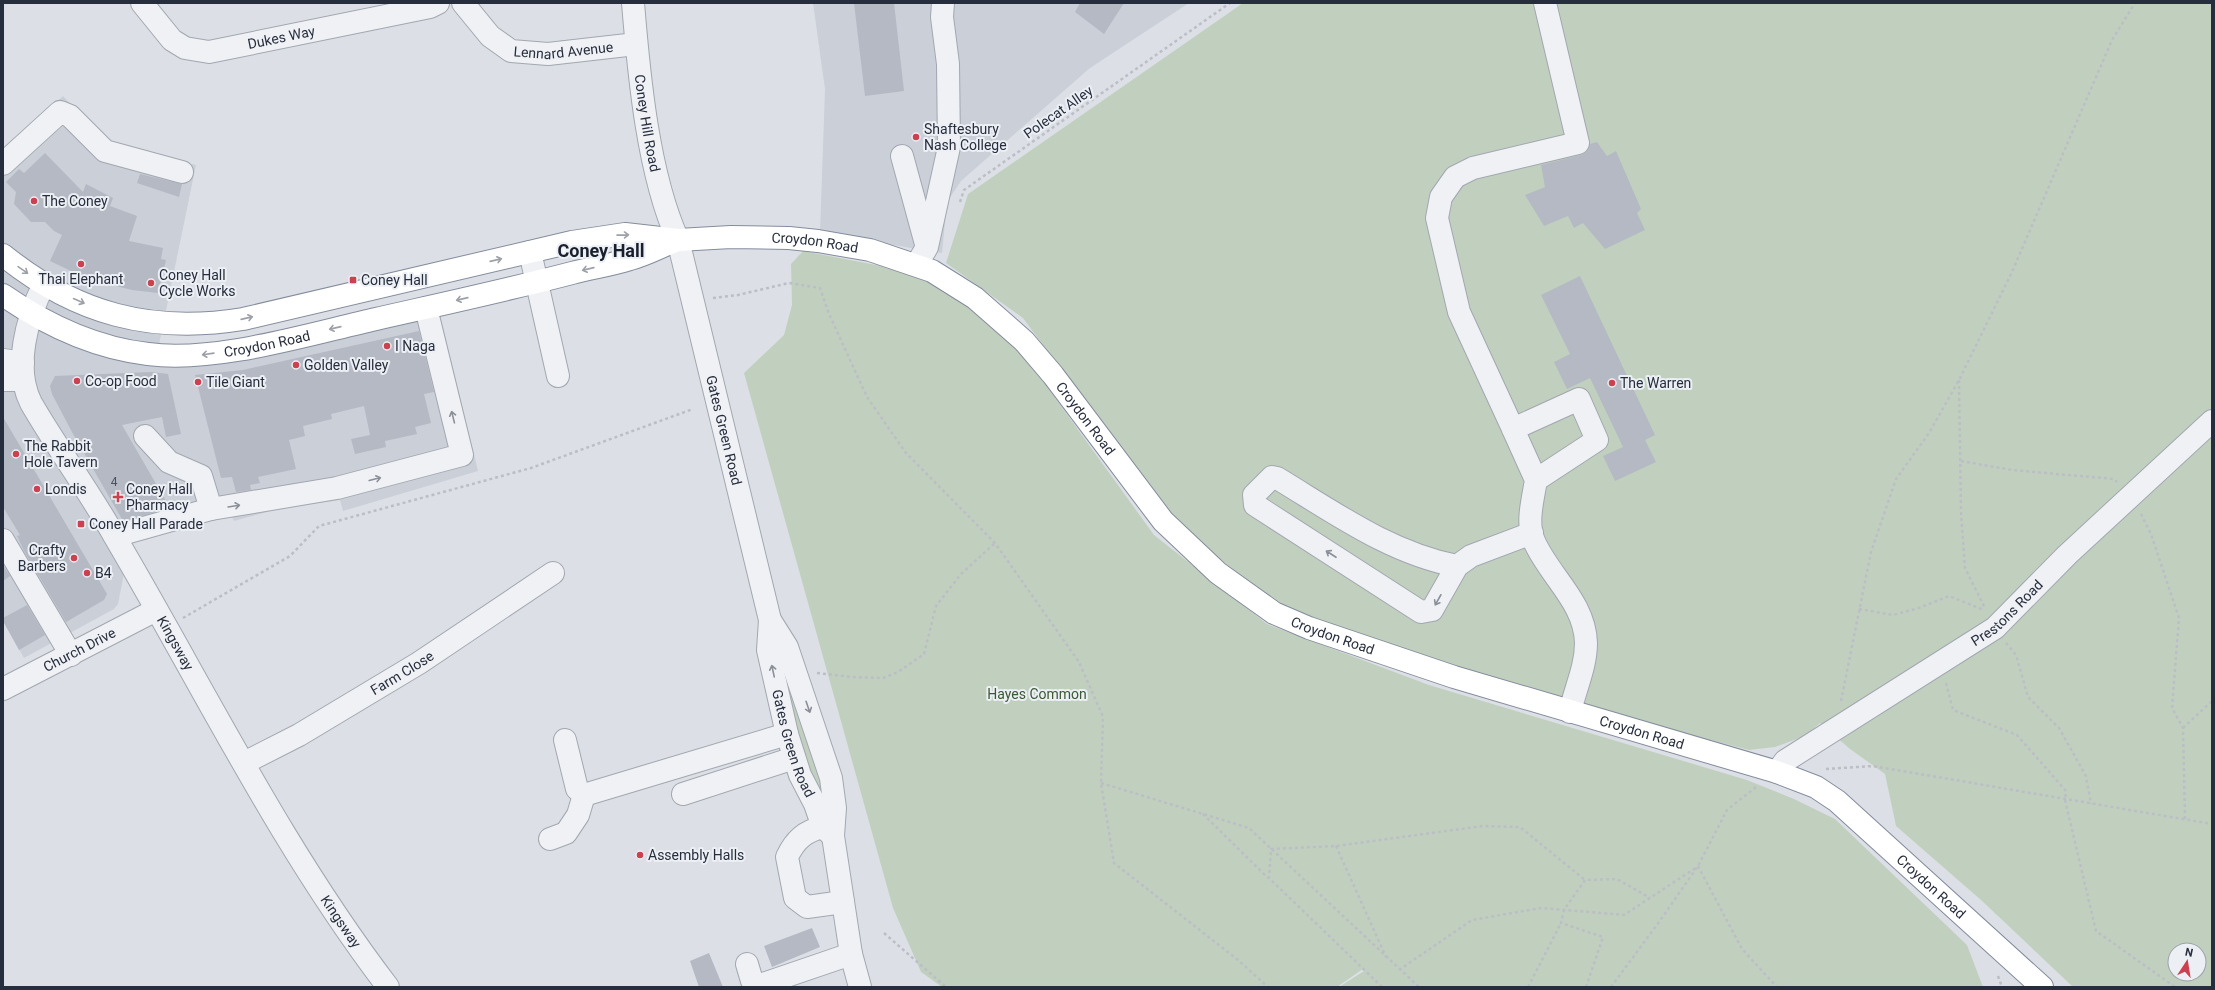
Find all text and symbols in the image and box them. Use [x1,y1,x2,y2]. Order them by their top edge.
street label: Dukes Way [246,23,317,52]
street label: Lennard Avenue [513,39,614,62]
street label: Coney Hill Road [632,74,664,173]
street label: Polecat Alley [1020,82,1096,142]
place label: Shaftesbury Nash College [924,121,1007,153]
marker: Shaftesbury Nash College [911,132,921,142]
place label: The Coney [42,193,108,209]
marker: The Coney [29,196,39,206]
street label: Croydon Road [771,230,860,256]
one-way arrow [616,231,629,239]
district label: Coney Hall [557,240,645,261]
one-way arrow [489,256,502,264]
marker: Thai Elephant [76,259,86,269]
one-way arrow [17,266,28,274]
one-way arrow [582,266,595,273]
place label: Coney Hall Cycle Works [159,267,236,299]
place label: Thai Elephant [39,271,124,287]
place label: Coney Hall [361,272,428,288]
marker: Coney Hall [348,275,358,285]
marker: Coney Hall Cycle Works [146,278,156,288]
one-way arrow [456,296,469,304]
one-way arrow [72,298,84,305]
one-way arrow [240,313,253,321]
one-way arrow [329,325,342,333]
street label: Croydon Road [223,327,312,360]
place label: I Naga [395,338,435,354]
marker: I Naga [382,341,392,351]
one-way arrow [202,350,215,358]
place label: Golden Valley [304,357,389,373]
marker: Golden Valley [291,360,301,370]
place label: Co-op Food [85,373,157,389]
place label: Tile Giant [206,374,265,390]
street label: Gates Green Road [703,374,745,487]
place label: The Warren [1620,375,1691,391]
marker: Co-op Food [72,376,82,386]
marker: Tile Giant [193,377,203,387]
marker: The Warren [1607,378,1617,388]
street label: Croydon Road [1053,379,1118,458]
one-way arrow [449,411,457,424]
place label: The Rabbit Hole Tavern [24,438,98,470]
marker: The Rabbit Hole Tavern [11,449,21,459]
house number: 4 [111,475,118,489]
one-way arrow [368,475,381,482]
place label: Londis [45,481,87,497]
place label: Coney Hall Pharmacy [126,481,193,513]
marker: Londis [32,484,42,494]
marker: Coney Hall Pharmacy [113,492,123,502]
one-way arrow [227,502,240,510]
place label: Coney Hall Parade [89,516,203,532]
marker: Coney Hall Parade [76,519,86,529]
place label: Crafty Barbers [18,542,66,574]
one-way arrow [1326,550,1337,558]
marker: Crafty Barbers [69,553,79,563]
place label: B4 [95,565,112,581]
marker: B4 [82,568,92,578]
street label: Prestons Road [1968,577,2046,649]
one-way arrow [1434,594,1441,606]
street label: Kingsway [154,613,197,673]
street label: Croydon Road [1288,613,1377,658]
street label: Church Drive [41,624,118,675]
street label: Farm Close [368,648,437,698]
one-way arrow [768,664,776,677]
park label: Hayes Common [987,686,1087,702]
street label: Gates Green Road [769,688,818,800]
one-way arrow [804,700,812,712]
street label: Croydon Road [1598,712,1686,752]
place label: Assembly Halls [648,847,744,863]
marker: Assembly Halls [635,850,645,860]
street label: Croydon Road [1893,851,1969,922]
street label: Kingsway [318,892,365,951]
north arrow [2167,942,2207,982]
text: N [2184,946,2194,960]

